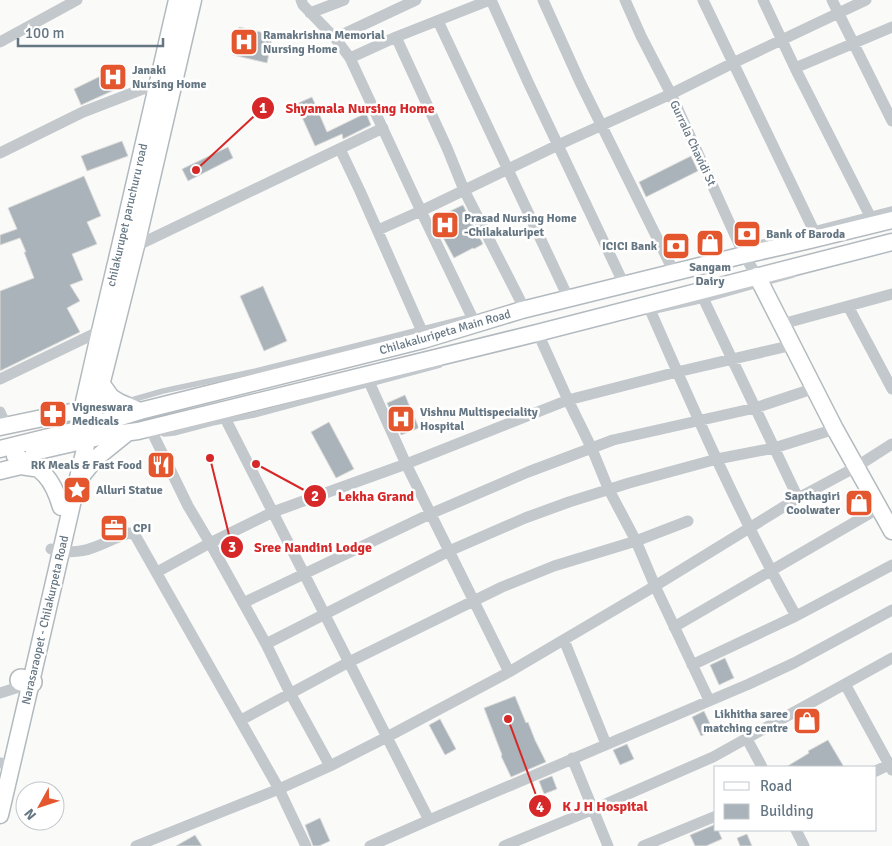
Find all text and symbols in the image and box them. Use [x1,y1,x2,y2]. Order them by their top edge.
scale bar [18,15,162,47]
text: 100 m [25,24,65,42]
hospital icon: Ramakrishna Memorial Nursing Home [229,27,259,57]
place label: Ramakrishna Memorial Nursing Home [263,28,385,57]
hospital icon: Janaki Nursing Home [98,62,128,92]
place label: Janaki Nursing Home [132,63,206,92]
callout: Shyamala Nursing Home [250,93,445,122]
street label: Gurrala Chavidi St [666,98,719,188]
text: 1 [259,99,267,117]
text: Shyamala Nursing Home [285,100,435,117]
street label: chilakurupet paruchuru road [104,142,151,288]
hospital icon: Prasad Nursing Home -Chilakaluripet [430,210,460,240]
place label: Prasad Nursing Home -Chilakaluripet [464,211,577,240]
bank icon: Bank of Baroda [732,219,762,249]
place label: Bank of Baroda [766,227,845,242]
shop icon: Sangam Dairy [695,228,725,258]
bank icon: ICICI Bank [661,231,691,261]
place label: ICICI Bank [602,239,658,254]
place label: Sangam Dairy [689,260,731,289]
street label: Chilakaluripeta Main Road [378,307,512,358]
pharmacy icon: Vigneswara Medicals [38,399,68,429]
place label: Vigneswara Medicals [72,400,133,429]
hospital icon: Vishnu Multispeciality Hospital [386,404,416,434]
place label: Vishnu Multispeciality Hospital [420,405,538,434]
restaurant icon: RK Meals & Fast Food [146,450,176,480]
place label: RK Meals & Fast Food [31,458,143,473]
place icon: Alluri Statue [62,475,92,505]
callout: Lekha Grand [303,481,424,510]
place label: Alluri Statue [96,483,163,498]
text: 2 [311,487,319,505]
text: Lekha Grand [338,488,415,505]
shop icon: Sapthagiri Coolwater [844,488,874,518]
place label: Sapthagiri Coolwater [785,489,840,518]
office icon: CPI [99,513,129,543]
place label: CPI [133,521,151,536]
callout: Sree Nandini Lodge [219,532,382,561]
street label: Narasaraopet - Chilakurpeta Road [19,534,72,706]
text: 3 [228,538,236,556]
text: Sree Nandini Lodge [254,539,372,556]
shop icon: Likhitha saree matching centre [792,706,822,736]
place label: Likhitha saree matching centre [703,707,788,736]
legend [714,766,877,831]
text: Road [760,777,792,795]
north arrow [15,781,65,831]
callout: K J H Hospital [527,792,658,821]
text: 4 [536,798,544,816]
text: K J H Hospital [562,798,648,815]
text: Building [760,802,814,820]
text: N [21,805,40,823]

